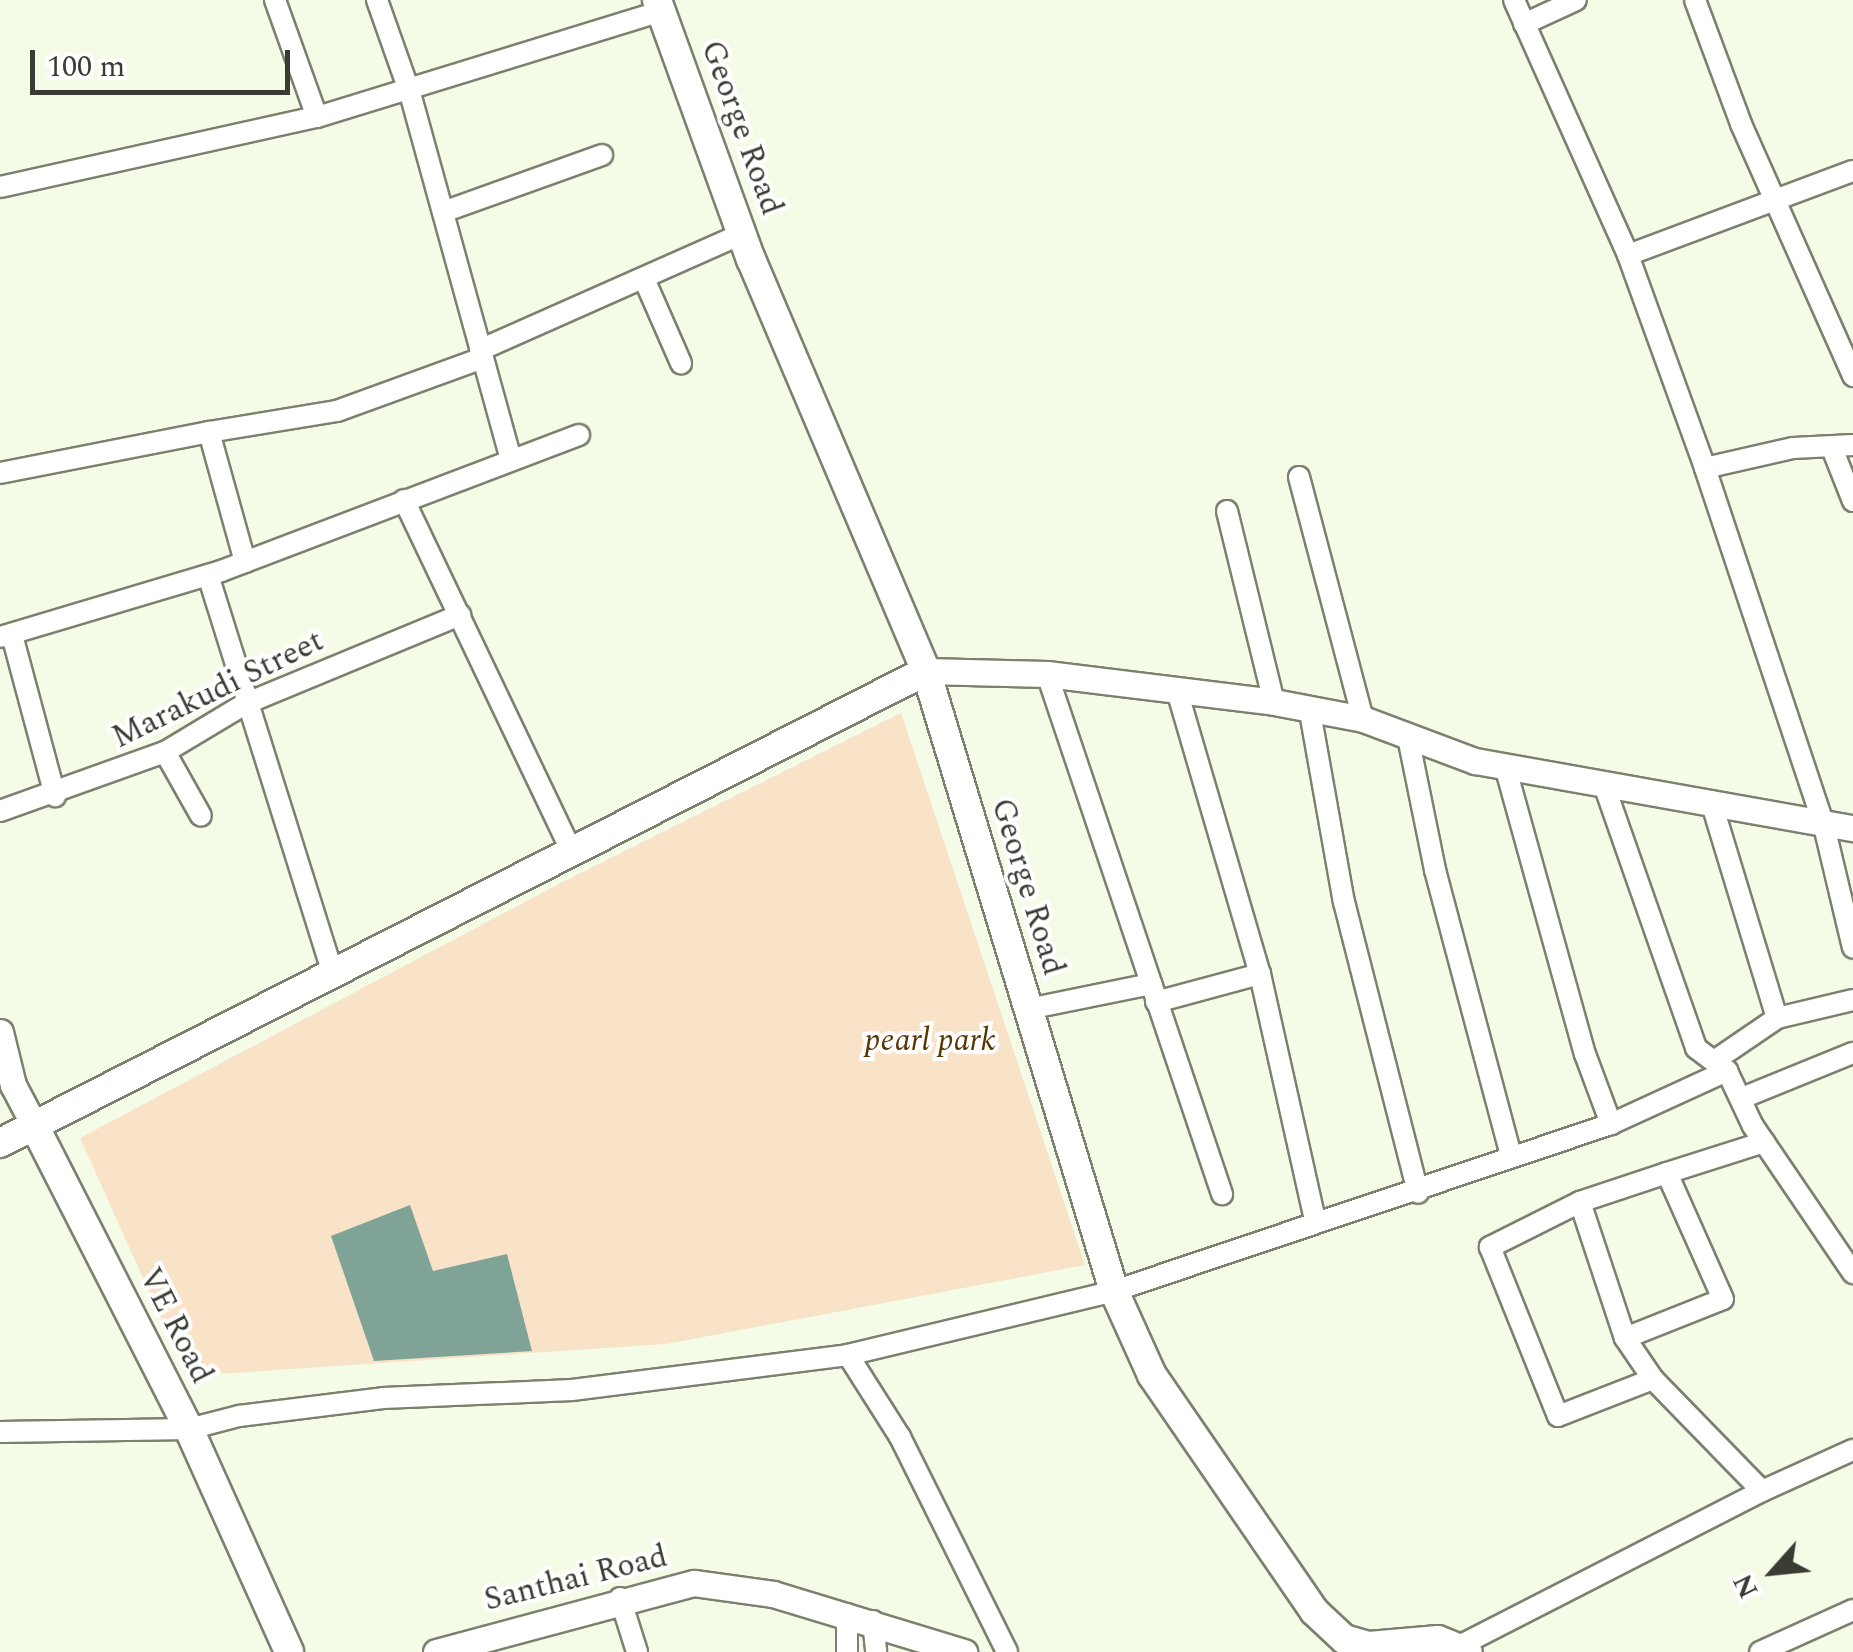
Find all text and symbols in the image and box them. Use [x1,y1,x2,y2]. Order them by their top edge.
scale bar [35,30,295,92]
street label: George Road [692,36,790,220]
text: 100 m [47,44,125,90]
street label: Marakudi Street [106,622,330,758]
street label: George Road [982,794,1072,980]
park label: pearl park [864,1022,996,1060]
street label: VE Road [130,1262,220,1390]
north arrow [1723,1522,1823,1622]
street label: Santhai Road [480,1538,672,1620]
text: N [1721,1566,1770,1606]

